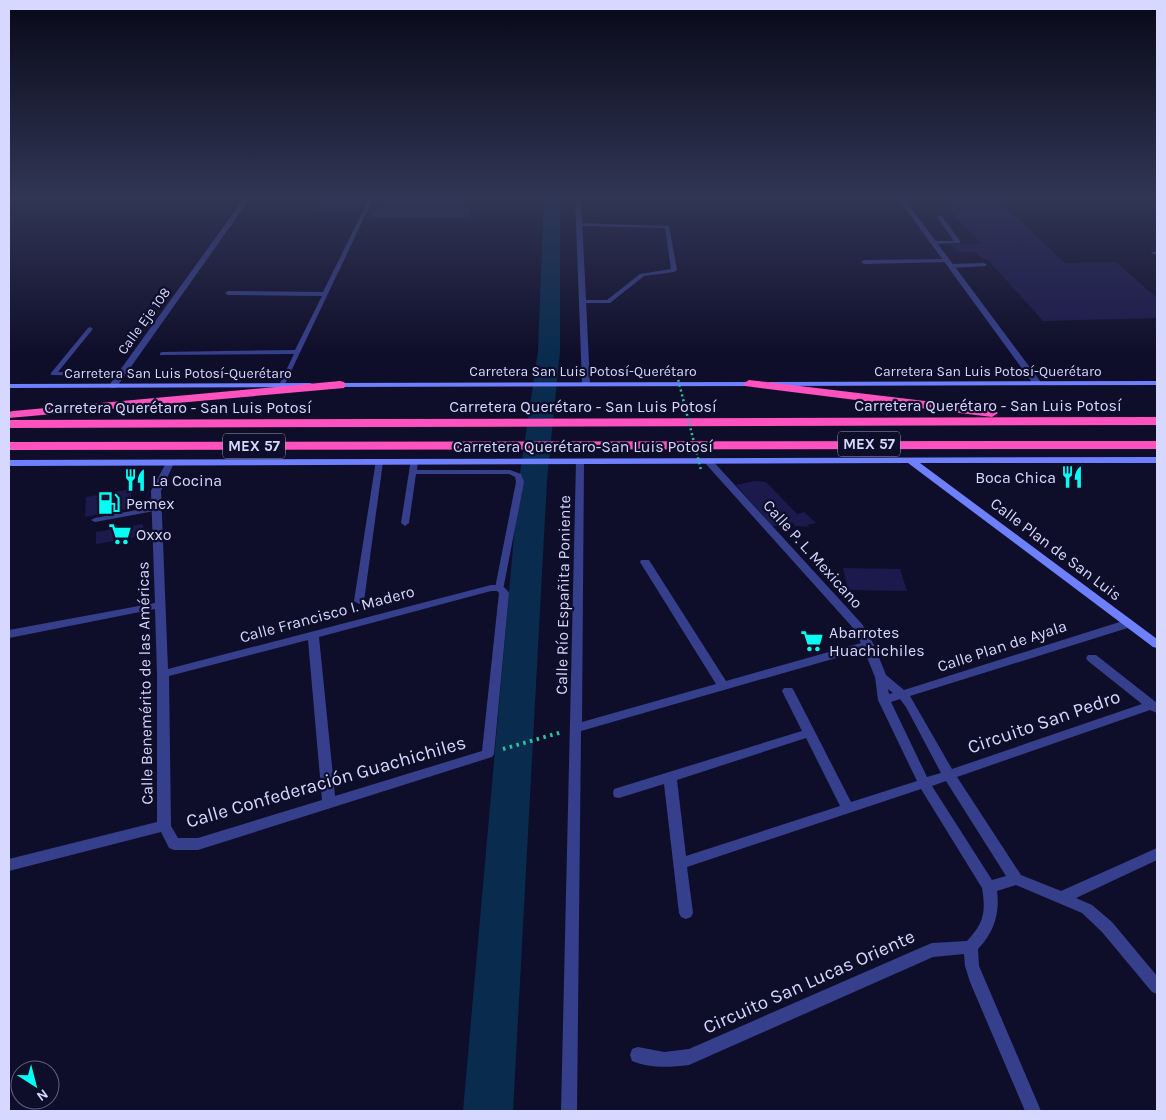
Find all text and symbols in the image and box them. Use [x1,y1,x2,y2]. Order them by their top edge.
street label: Calle Eje 108 [114,284,174,358]
street label: Carretera San Luis Potosí-Querétaro [469,363,697,380]
street label: Carretera San Luis Potosí-Querétaro [874,363,1102,380]
street label: Carretera San Luis Potosí-Querétaro [64,365,292,382]
street label: Carretera Querétaro - San Luis Potosí [854,396,1122,415]
street label: Carretera Querétaro - San Luis Potosí [449,397,717,416]
street label: Carretera Querétaro - San Luis Potosí [44,398,312,417]
road number: MEX 57 [838,432,900,456]
road number: MEX 57 [223,434,285,458]
street label: Carretera Querétaro-San Luis Potosí [453,437,713,456]
restaurant icon: Boca Chica [1059,464,1085,490]
restaurant icon: La Cocina [122,467,148,493]
place label: Boca Chica [975,468,1056,487]
place label: La Cocina [152,471,222,490]
fuel station icon: Pemex [96,490,122,516]
place label: Pemex [126,494,174,513]
street label: Calle Plan de San Luis [987,494,1125,604]
street label: Calle Río Españita Poniente [552,495,574,695]
street label: Calle P. L. Mexicano [759,496,867,612]
supermarket icon: Oxxo [107,521,133,547]
place label: Oxxo [136,525,171,544]
street label: Calle Benemérito de las Américas [133,561,157,805]
street label: Calle Francisco I. Madero [238,582,416,646]
street label: Calle Plan de Ayala [935,616,1069,676]
place label: Abarrotes Huachichiles [829,623,925,660]
supermarket icon: Abarrotes Huachichiles [799,628,825,654]
street label: Circuito San Pedro [965,686,1123,758]
street label: Calle Confederación Guachichiles [184,731,468,833]
street label: Circuito San Lucas Oriente [700,925,918,1039]
north arrow [10,1060,60,1110]
text: N [33,1085,51,1105]

